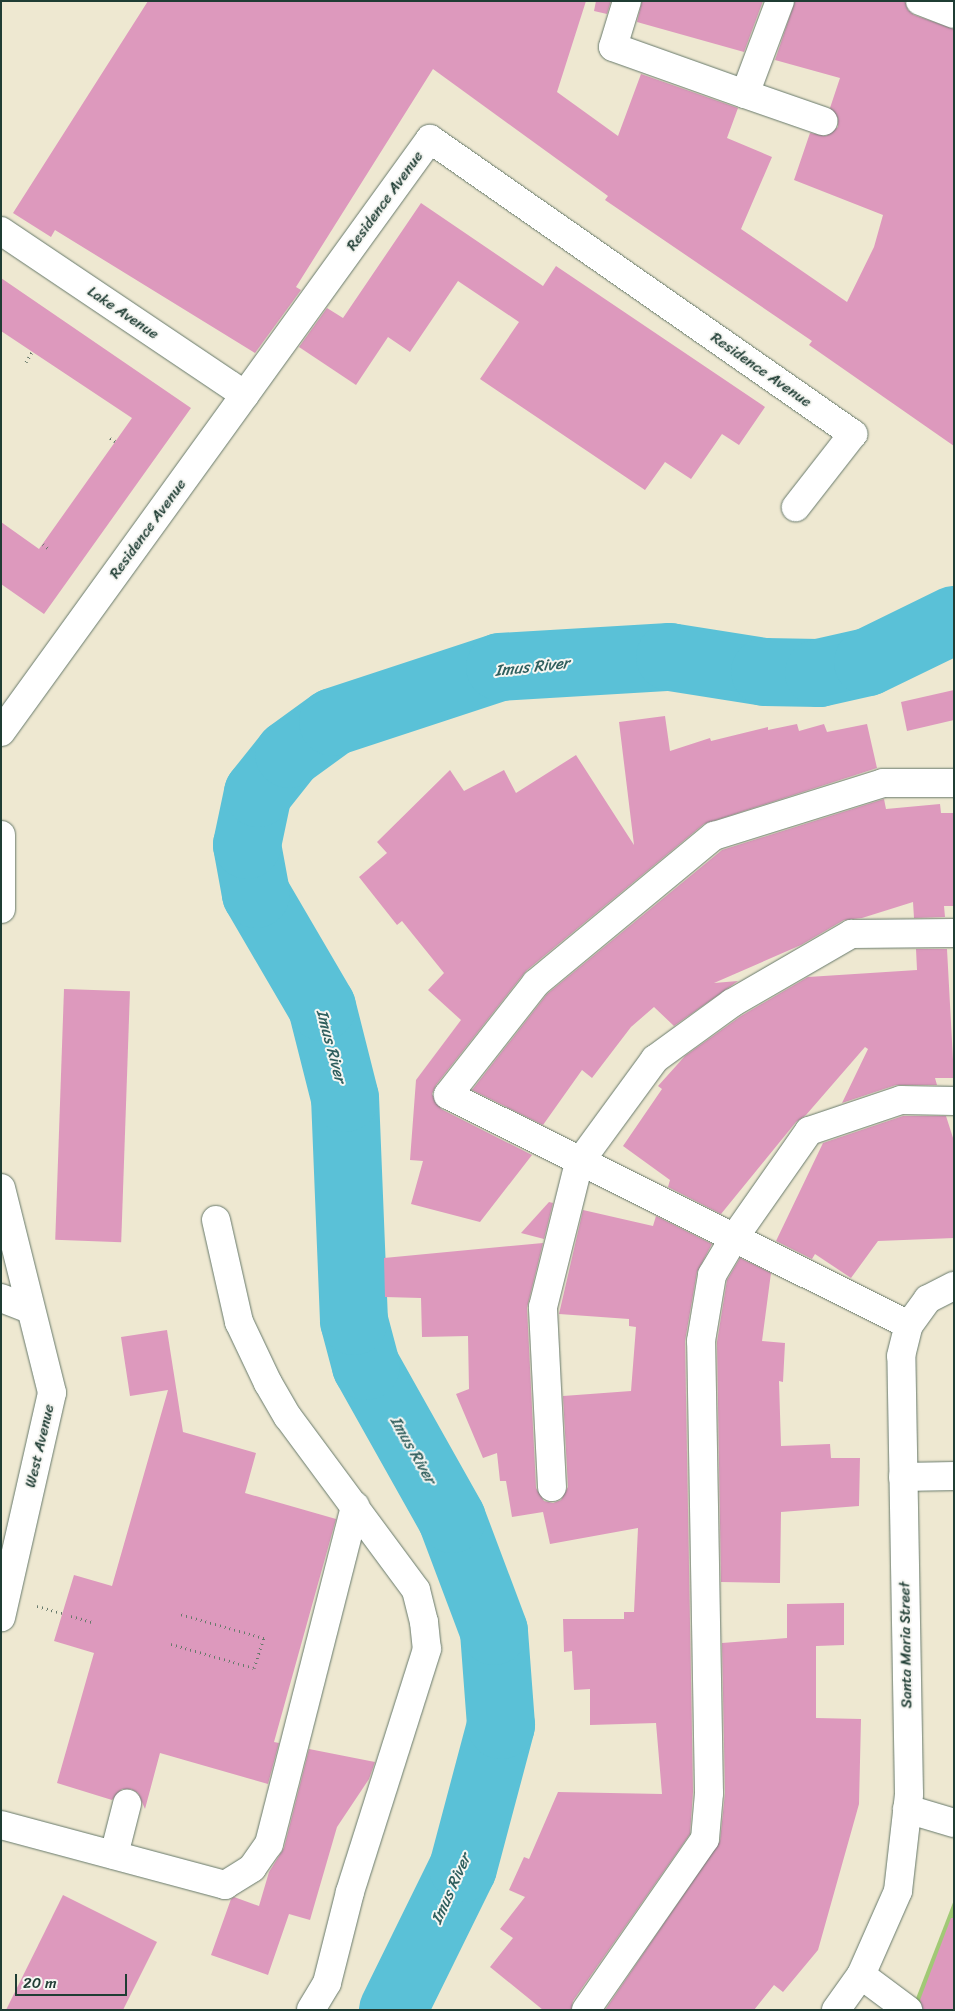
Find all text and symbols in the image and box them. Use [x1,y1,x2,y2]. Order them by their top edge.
street label: Residence Avenue [343,148,427,254]
street label: Lake Avenue [84,283,162,343]
street label: Residence Avenue [707,329,815,411]
street label: Residence Avenue [106,476,190,582]
water label: Imus River [494,654,570,680]
water label: Imus River [312,1007,350,1085]
street label: West Avenue [22,1403,58,1489]
water label: Imus River [386,1413,440,1487]
street label: Santa Maria Street [896,1581,916,1709]
water label: Imus River [427,1851,475,1927]
scale bar [18,1964,130,1996]
text: 20 m [23,1970,57,1996]

